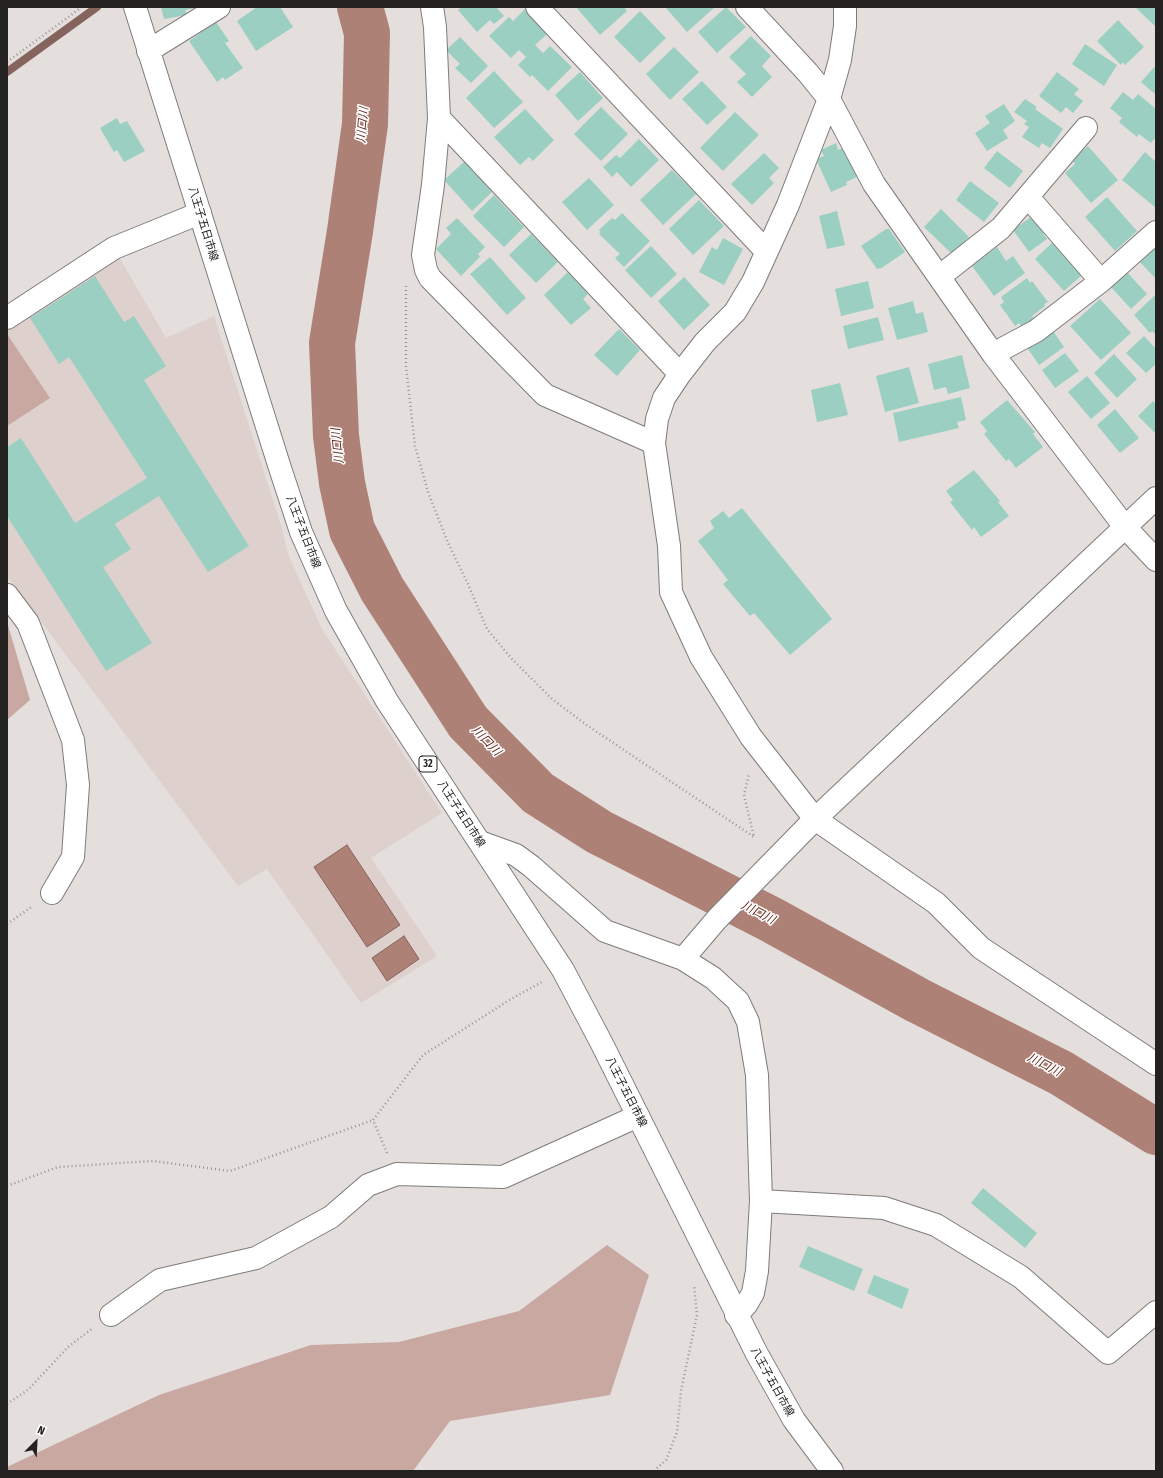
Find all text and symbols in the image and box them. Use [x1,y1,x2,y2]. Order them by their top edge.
water label: 川口川 [354,106,372,144]
street label: 八王子五日市線 [185,185,221,263]
water label: 川口川 [329,427,347,465]
street label: 八王子五日市線 [283,494,323,570]
water label: 川口川 [468,723,504,759]
road number: 32 [419,756,437,772]
street label: 八王子五日市線 [434,778,488,850]
water label: 川口川 [739,898,777,928]
water label: 川口川 [1025,1050,1063,1080]
street label: 八王子五日市線 [603,1055,649,1129]
street label: 八王子五日市線 [748,1345,796,1419]
north arrow [16,1422,56,1462]
text: N [35,1423,47,1438]

